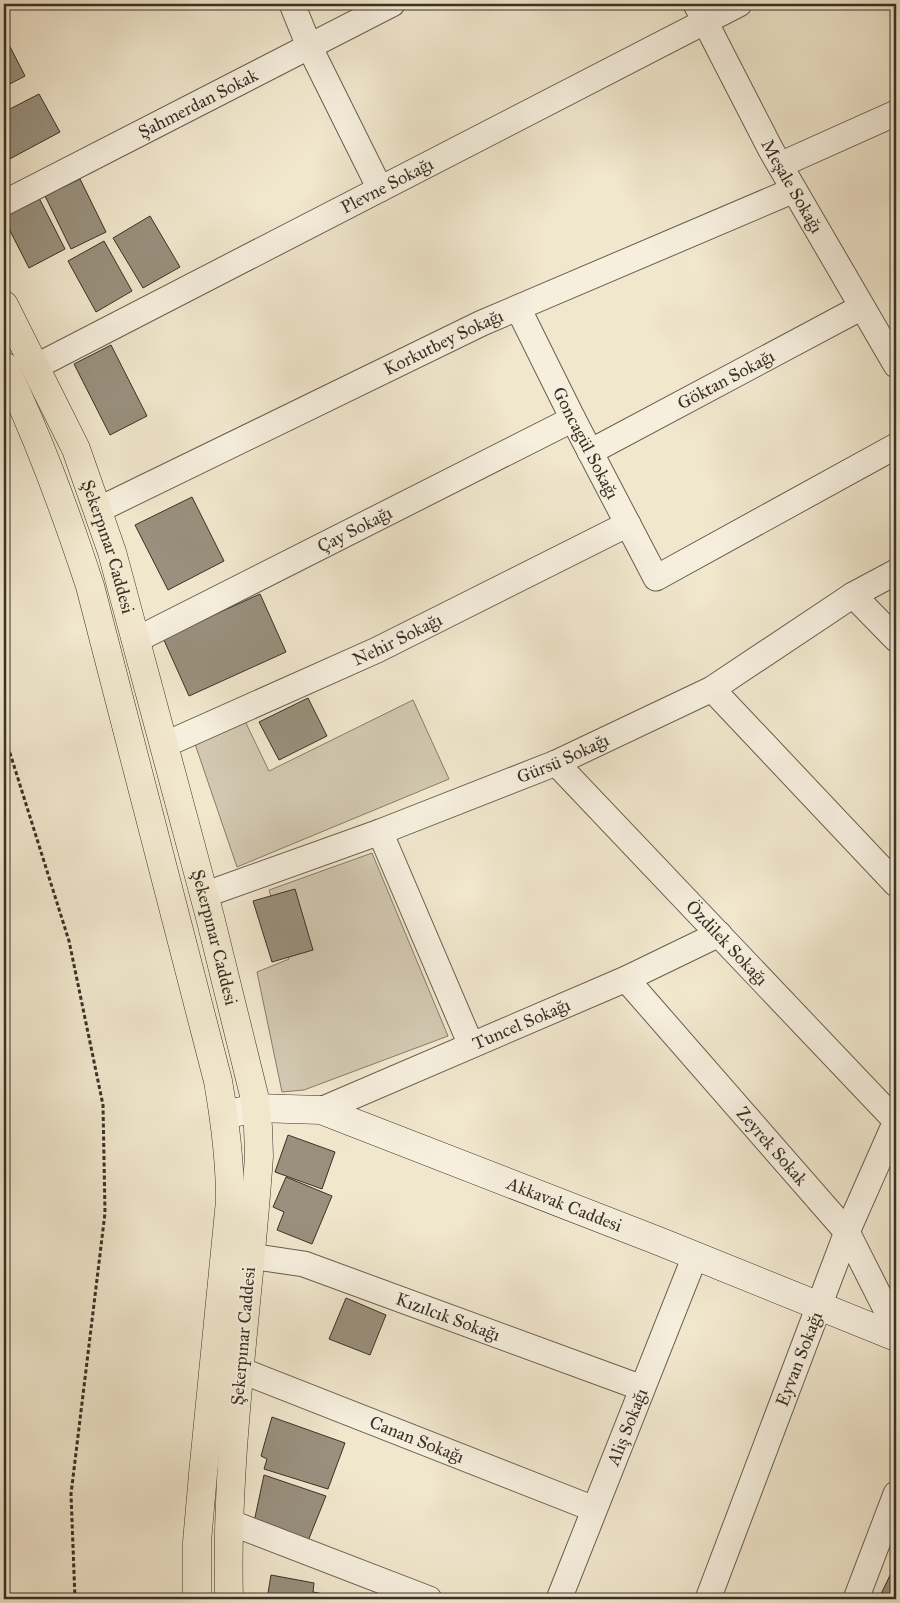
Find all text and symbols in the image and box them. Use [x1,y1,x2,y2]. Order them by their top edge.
street label: Şahmerdan Sokak [135,63,262,143]
street label: Meşale Sokağı [756,135,828,237]
street label: Plevne Sokağı [337,153,437,218]
street label: Korkutbey Sokağı [380,304,506,380]
street label: Göktan Sokağı [673,345,778,414]
street label: Goncagül Sokağı [548,383,624,503]
street label: Şekerpınar Caddesi [77,477,139,616]
street label: Çay Sokağı [314,501,396,557]
street label: Nehir Sokağı [349,608,446,670]
street label: Gürsü Sokağı [514,729,612,788]
street label: Şekerpınar Caddesi [187,867,242,1008]
street label: Özdilek Sokağı [681,895,772,990]
street label: Tuncel Sokağı [469,993,574,1055]
street label: Zeyrek Sokak [732,1102,813,1191]
street label: Akkavak Caddesi [503,1172,625,1237]
street label: Şekerpınar Caddesi [226,1266,260,1406]
street label: Kızılcık Sokağı [393,1288,503,1346]
street label: Eyvan Sokağı [771,1309,828,1410]
street label: Aliş Sokağı [602,1385,652,1470]
street label: Canan Sokağı [366,1411,467,1468]

